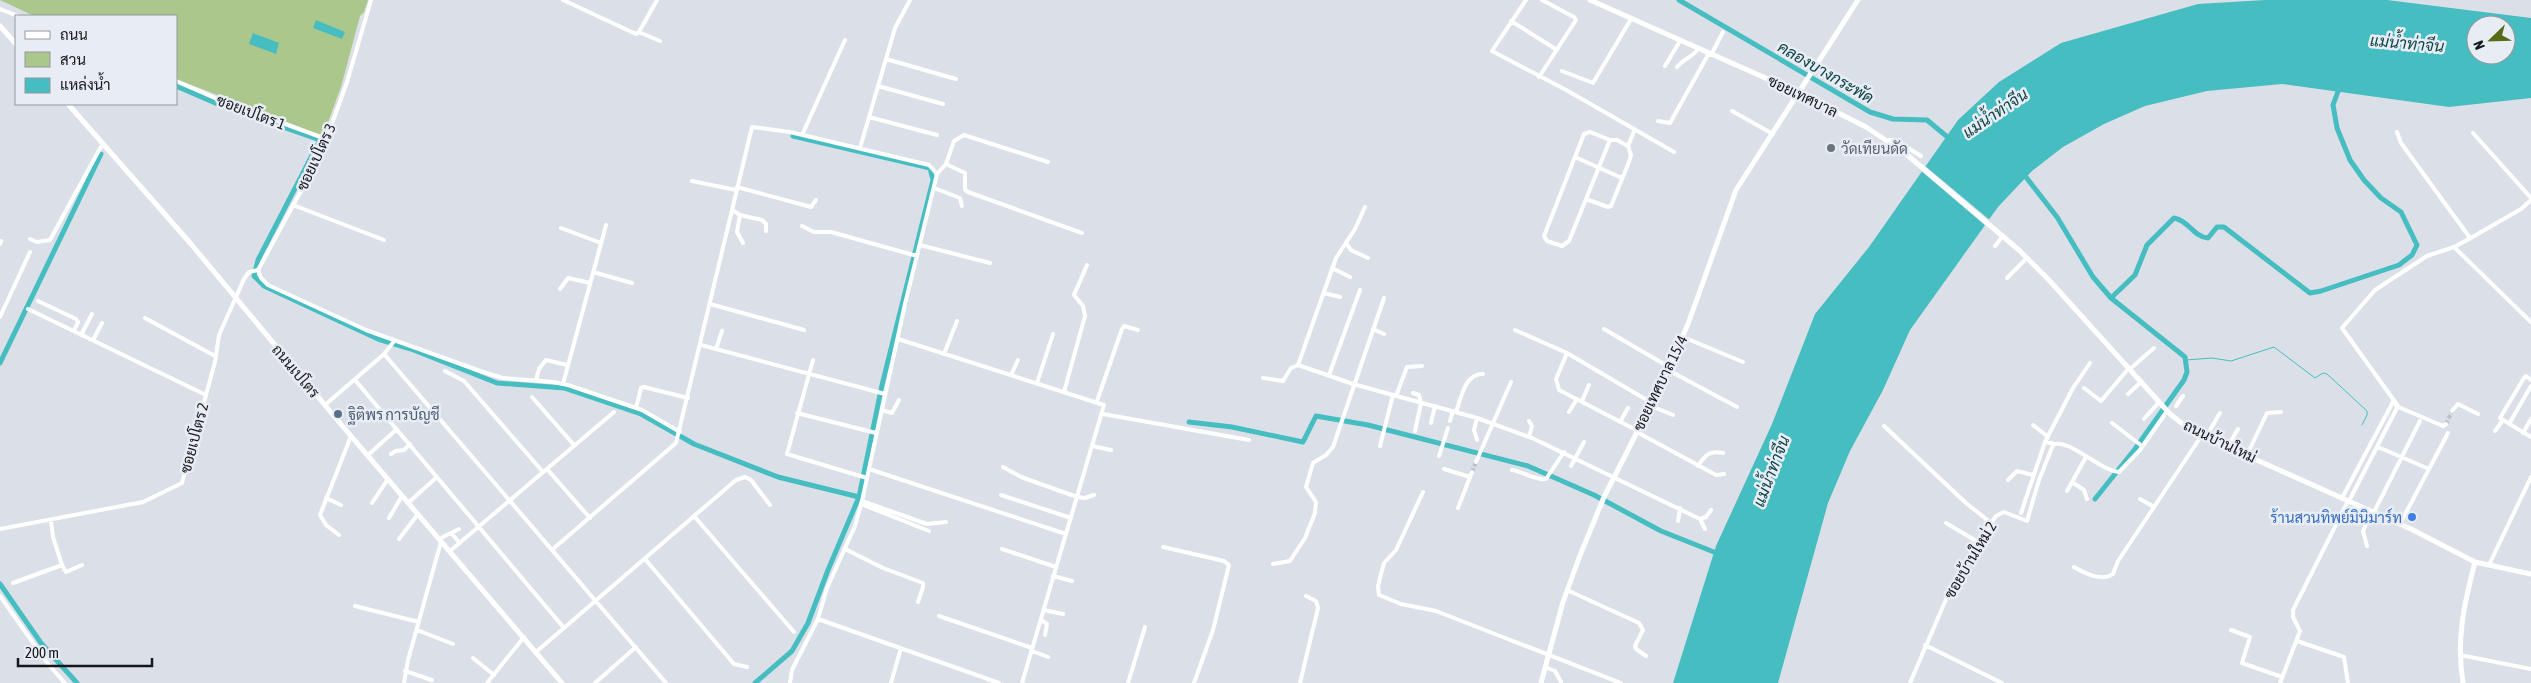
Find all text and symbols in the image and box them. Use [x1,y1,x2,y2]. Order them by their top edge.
legend [15,15,178,105]
north arrow [2466,15,2516,65]
text: ถนน [60,26,88,43]
water label: แม่น้ำท่าจีน [2369,26,2445,55]
water label: คลองบางกระพัด [1775,36,1878,107]
text: N [2470,38,2488,52]
text: สวน [60,51,86,68]
text: แหล่งน้ำ [60,72,111,93]
street label: ซอยเทศบาล [1765,72,1841,120]
water label: แม่น้ำท่าจีน [1956,81,2031,141]
street label: ซอยเปโตร 1 [214,90,288,133]
street label: ซอยเปโตร 3 [292,120,339,193]
place label: วัดเทียนดัด [1841,139,1908,157]
marker: วัดเทียนดัด [1825,142,1837,154]
street label: ซอยเทศบาล 15/4 [1630,332,1690,434]
street label: ถนนเปโตร [269,340,324,401]
street label: ซอยเปโตร 2 [175,401,212,475]
place label: ฐิติพร การบัญชี [347,405,440,425]
marker: ฐิติพร การบัญชี [332,408,344,420]
street label: ถนนบ้านใหม่ [2181,415,2260,466]
water label: แม่น้ำท่าจีน [1745,431,1793,509]
place label: ร้านสวนทิพย์มินิมาร์ท [2270,508,2402,526]
marker: ร้านสวนทิพย์มินิมาร์ท [2406,511,2418,523]
street label: ซอยบ้านใหม่ 2 [1940,518,2000,602]
scale bar [18,636,151,668]
text: 200 m [25,644,59,661]

